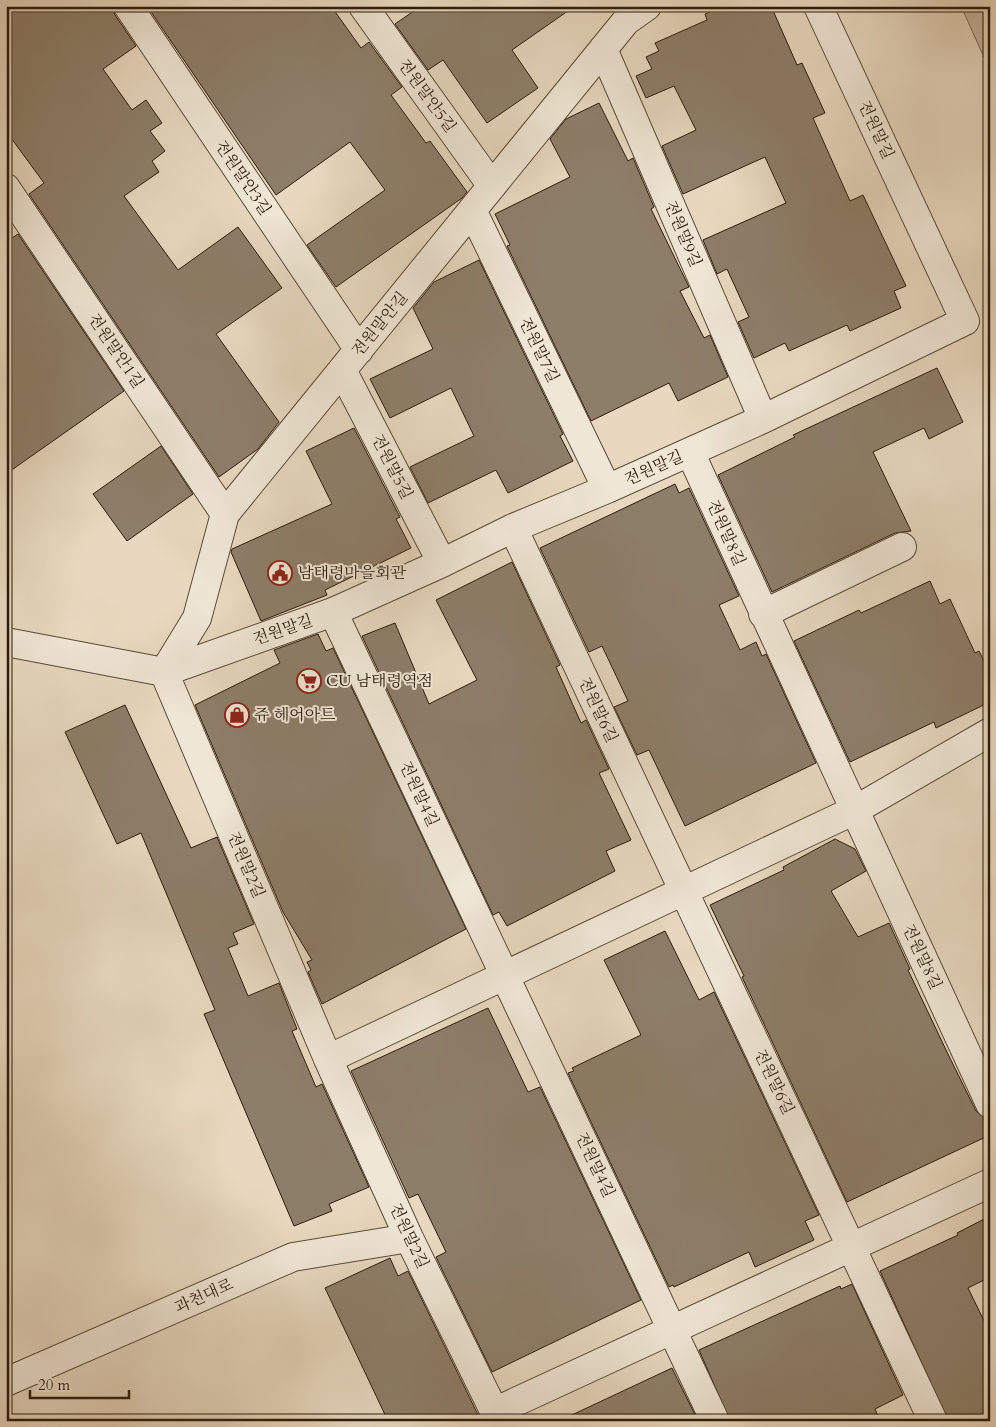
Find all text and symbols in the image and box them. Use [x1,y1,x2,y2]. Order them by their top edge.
street label: 전원말안5길 [393,55,461,137]
street label: 전원말길 [853,97,899,163]
street label: 전원말안3길 [210,136,276,220]
street label: 전원말9길 [659,197,707,271]
street label: 전원말안길 [347,287,413,361]
street label: 전원말안1길 [83,309,149,393]
street label: 전원말7길 [514,314,564,386]
street label: 전원말5길 [366,431,418,503]
street label: 전원말길 [621,445,687,491]
street label: 전원말8길 [702,497,750,569]
public building icon: 남태령마을회관 [267,560,293,586]
place label: 남태령마을회관 [298,562,407,584]
street label: 전원말길 [250,610,316,650]
supermarket icon: CU 남태령역점 [296,668,322,694]
place label: CU 남태령역점 [326,670,433,692]
street label: 전원말6길 [573,674,623,746]
shop icon: 쥬 헤어아트 [224,702,250,728]
place label: 쥬 헤어아트 [254,704,336,726]
street label: 전원말4길 [394,758,444,830]
street label: 전원말2길 [222,828,270,902]
street label: 전원말8길 [897,921,947,993]
street label: 전원말6길 [749,1046,799,1118]
street label: 전원말4길 [570,1129,620,1201]
street label: 전원말2길 [384,1200,434,1272]
street label: 과천대로 [171,1273,237,1319]
scale bar [30,1367,129,1399]
text: 20 m [38,1375,70,1395]

